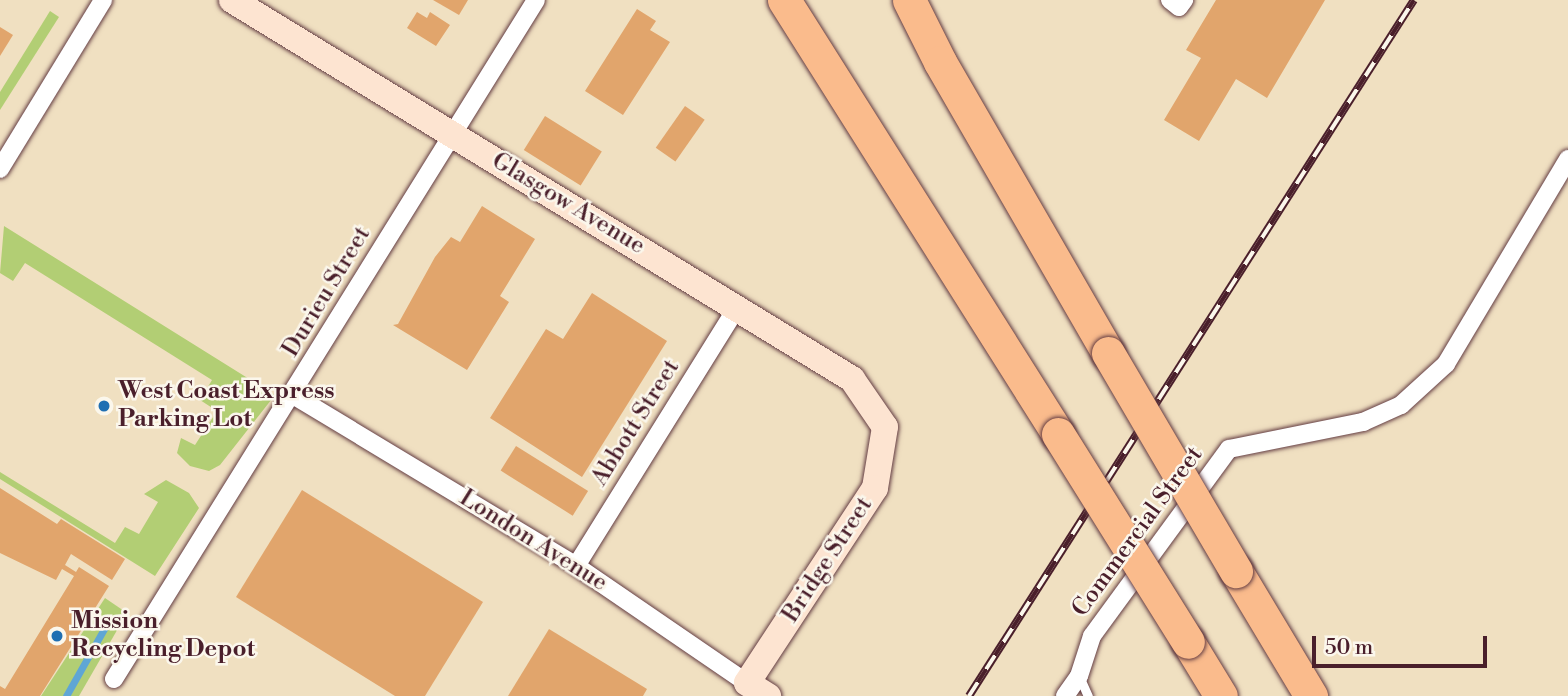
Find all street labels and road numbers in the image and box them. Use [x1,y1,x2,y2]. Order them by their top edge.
street label: Glasgow Avenue [486,147,650,261]
street label: Durieu Street [277,222,377,362]
street label: Abbott Street [586,354,686,492]
street label: Commercial Street [1067,441,1209,623]
street label: London Avenue [454,484,612,598]
street label: Bridge Street [777,492,879,628]

